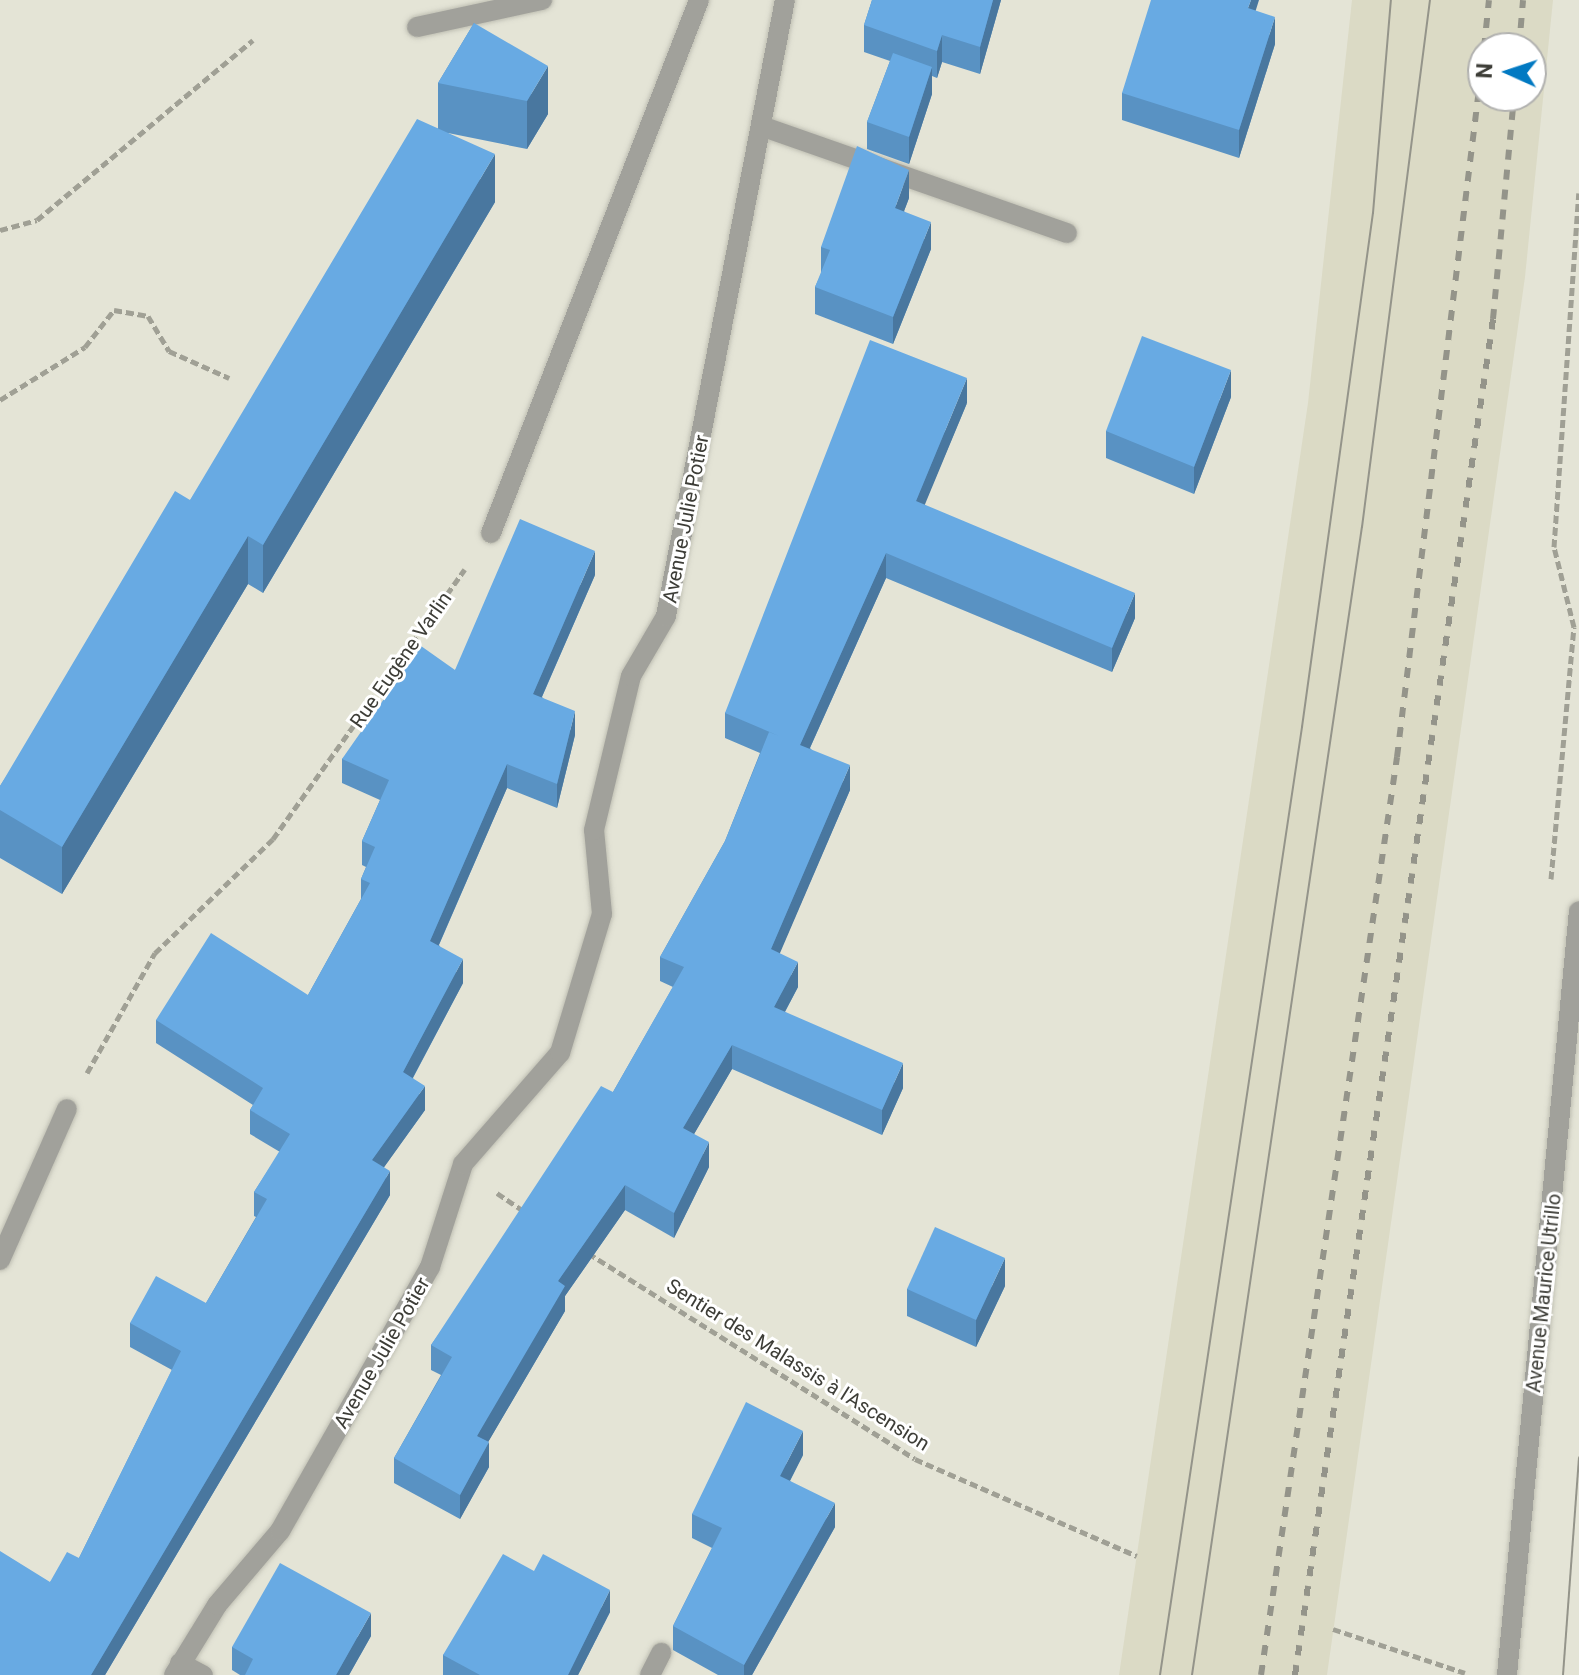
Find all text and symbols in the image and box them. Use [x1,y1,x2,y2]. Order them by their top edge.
north arrow [1467,32,1547,112]
text: N [1472,62,1497,79]
street label: Avenue Julie Potier [658,433,714,605]
street label: Rue Eugène Varlin [345,587,457,733]
street label: Avenue Maurice Utrillo [1522,1192,1566,1394]
street label: Avenue Julie Potier [329,1273,435,1433]
street label: Sentier des Malassis à l'Ascension [662,1274,934,1456]

